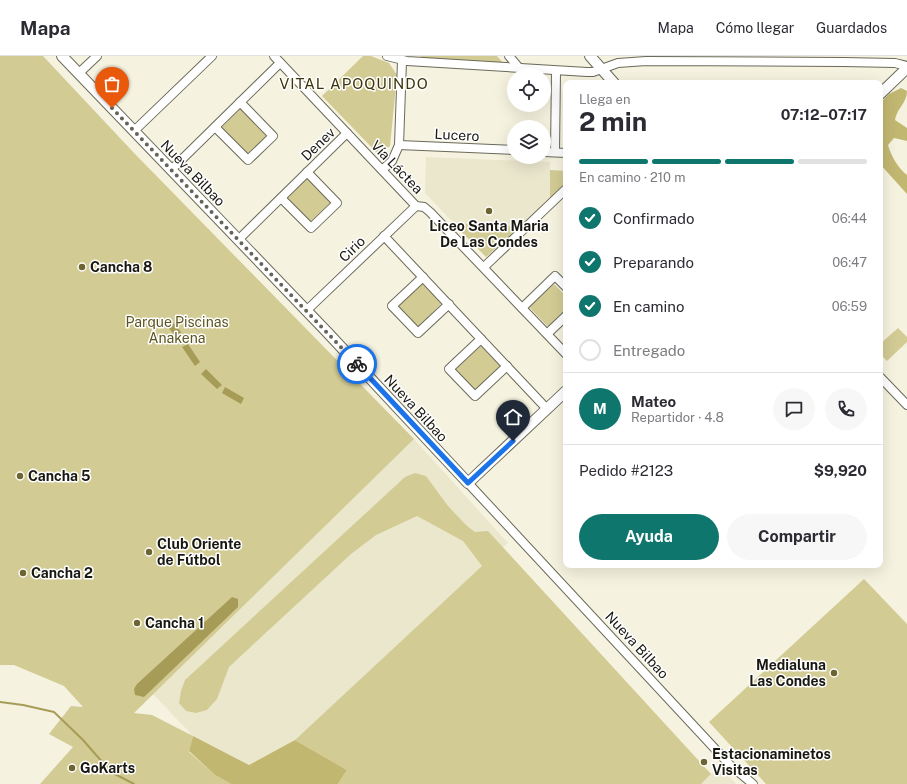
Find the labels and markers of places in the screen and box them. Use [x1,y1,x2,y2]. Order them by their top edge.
pin [95,67,129,108]
marker: Liceo Santa Maria De Las Condes [484,206,494,216]
place label: Liceo Santa Maria De Las Condes [429,218,549,250]
place label: Cancha 8 [90,259,152,275]
marker: Cancha 8 [77,262,87,272]
pin [496,400,530,441]
place label: Cancha 5 [28,468,91,484]
marker: Cancha 5 [15,471,25,481]
place label: Club Oriente de Fútbol [157,536,241,568]
marker: Club Oriente de Fútbol [144,547,154,557]
place label: Cancha 2 [31,565,93,581]
marker: Cancha 2 [18,568,28,578]
place label: Cancha 1 [145,615,204,631]
marker: Cancha 1 [132,618,142,628]
place label: Medialuna Las Condes [749,657,826,689]
marker: Medialuna Las Condes [829,668,839,678]
place label: Estacionaminetos Visitas [712,746,831,778]
marker: Estacionaminetos Visitas [699,757,709,767]
place label: GoKarts [80,760,135,776]
marker: GoKarts [67,763,77,773]

